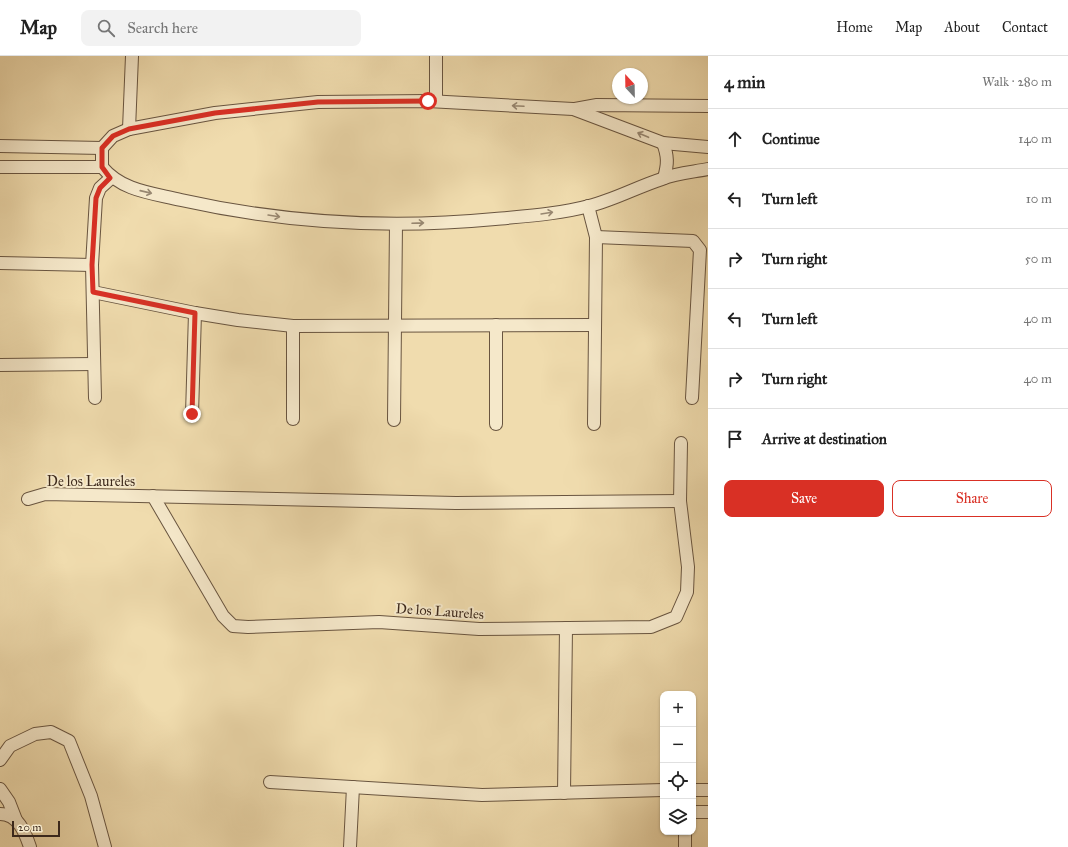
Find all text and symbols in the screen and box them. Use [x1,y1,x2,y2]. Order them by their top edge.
search box [81,10,361,46]
text: Map [20,16,57,39]
icon: search [95,17,117,39]
text: Search here [127,19,198,37]
text: Home [836,19,873,36]
text: Map [895,19,922,36]
text: About [944,19,980,36]
text: Contact [1002,19,1048,36]
north arrow [612,68,648,104]
text: 4 min [724,72,765,93]
text: Walk · 280 m [982,74,1052,90]
route start [419,92,437,110]
one-way arrow [512,102,525,110]
icon: ahead [724,128,746,150]
one-way arrow [637,130,649,138]
text: Continue [762,130,820,148]
text: 140 m [1018,131,1052,147]
one-way arrow [140,188,153,196]
icon: left [724,188,746,210]
text: Turn left [762,190,818,208]
text: 10 m [1026,191,1052,207]
one-way arrow [540,209,553,217]
one-way arrow [267,212,280,220]
one-way arrow [411,220,424,227]
icon: right [724,248,746,270]
text: Turn right [762,250,827,268]
text: 50 m [1025,251,1052,267]
icon: left [724,308,746,330]
text: Turn left [762,310,818,328]
text: 40 m [1023,311,1052,327]
icon: right [724,368,746,390]
text: Turn right [762,370,827,388]
text: 40 m [1023,371,1052,387]
route end [183,405,201,423]
icon: arrive [724,428,746,450]
text: Arrive at destination [762,430,887,448]
street label: De los Laureles [47,473,135,490]
button: Save [724,480,884,517]
button: Share [892,480,1052,517]
street label: De los Laureles [395,600,485,623]
map controls [660,691,696,835]
button: + [660,691,696,727]
button: − [660,727,696,763]
button: locate [660,763,696,799]
button: layers [660,799,696,835]
scale bar [12,819,60,838]
text: 20 m [18,821,41,834]

